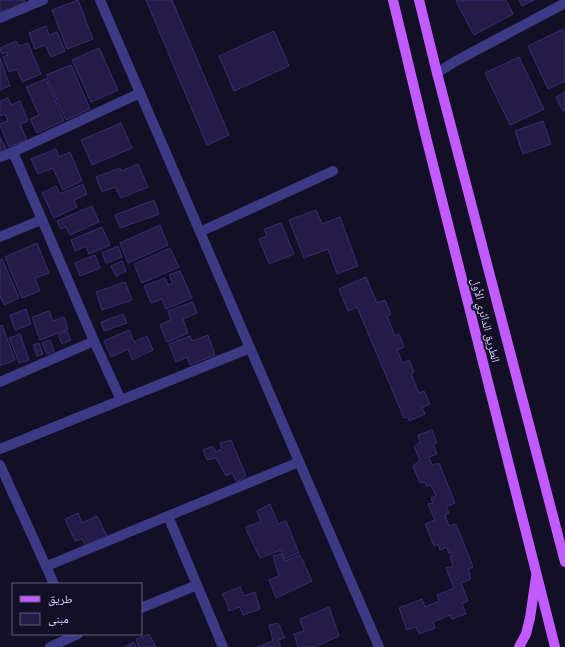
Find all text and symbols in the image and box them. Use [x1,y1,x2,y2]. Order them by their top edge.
street label: الطريق الدائري الأول [465,276,504,365]
legend [12,583,142,635]
text: طريق [48,591,73,606]
text: مبنى [48,611,69,626]

